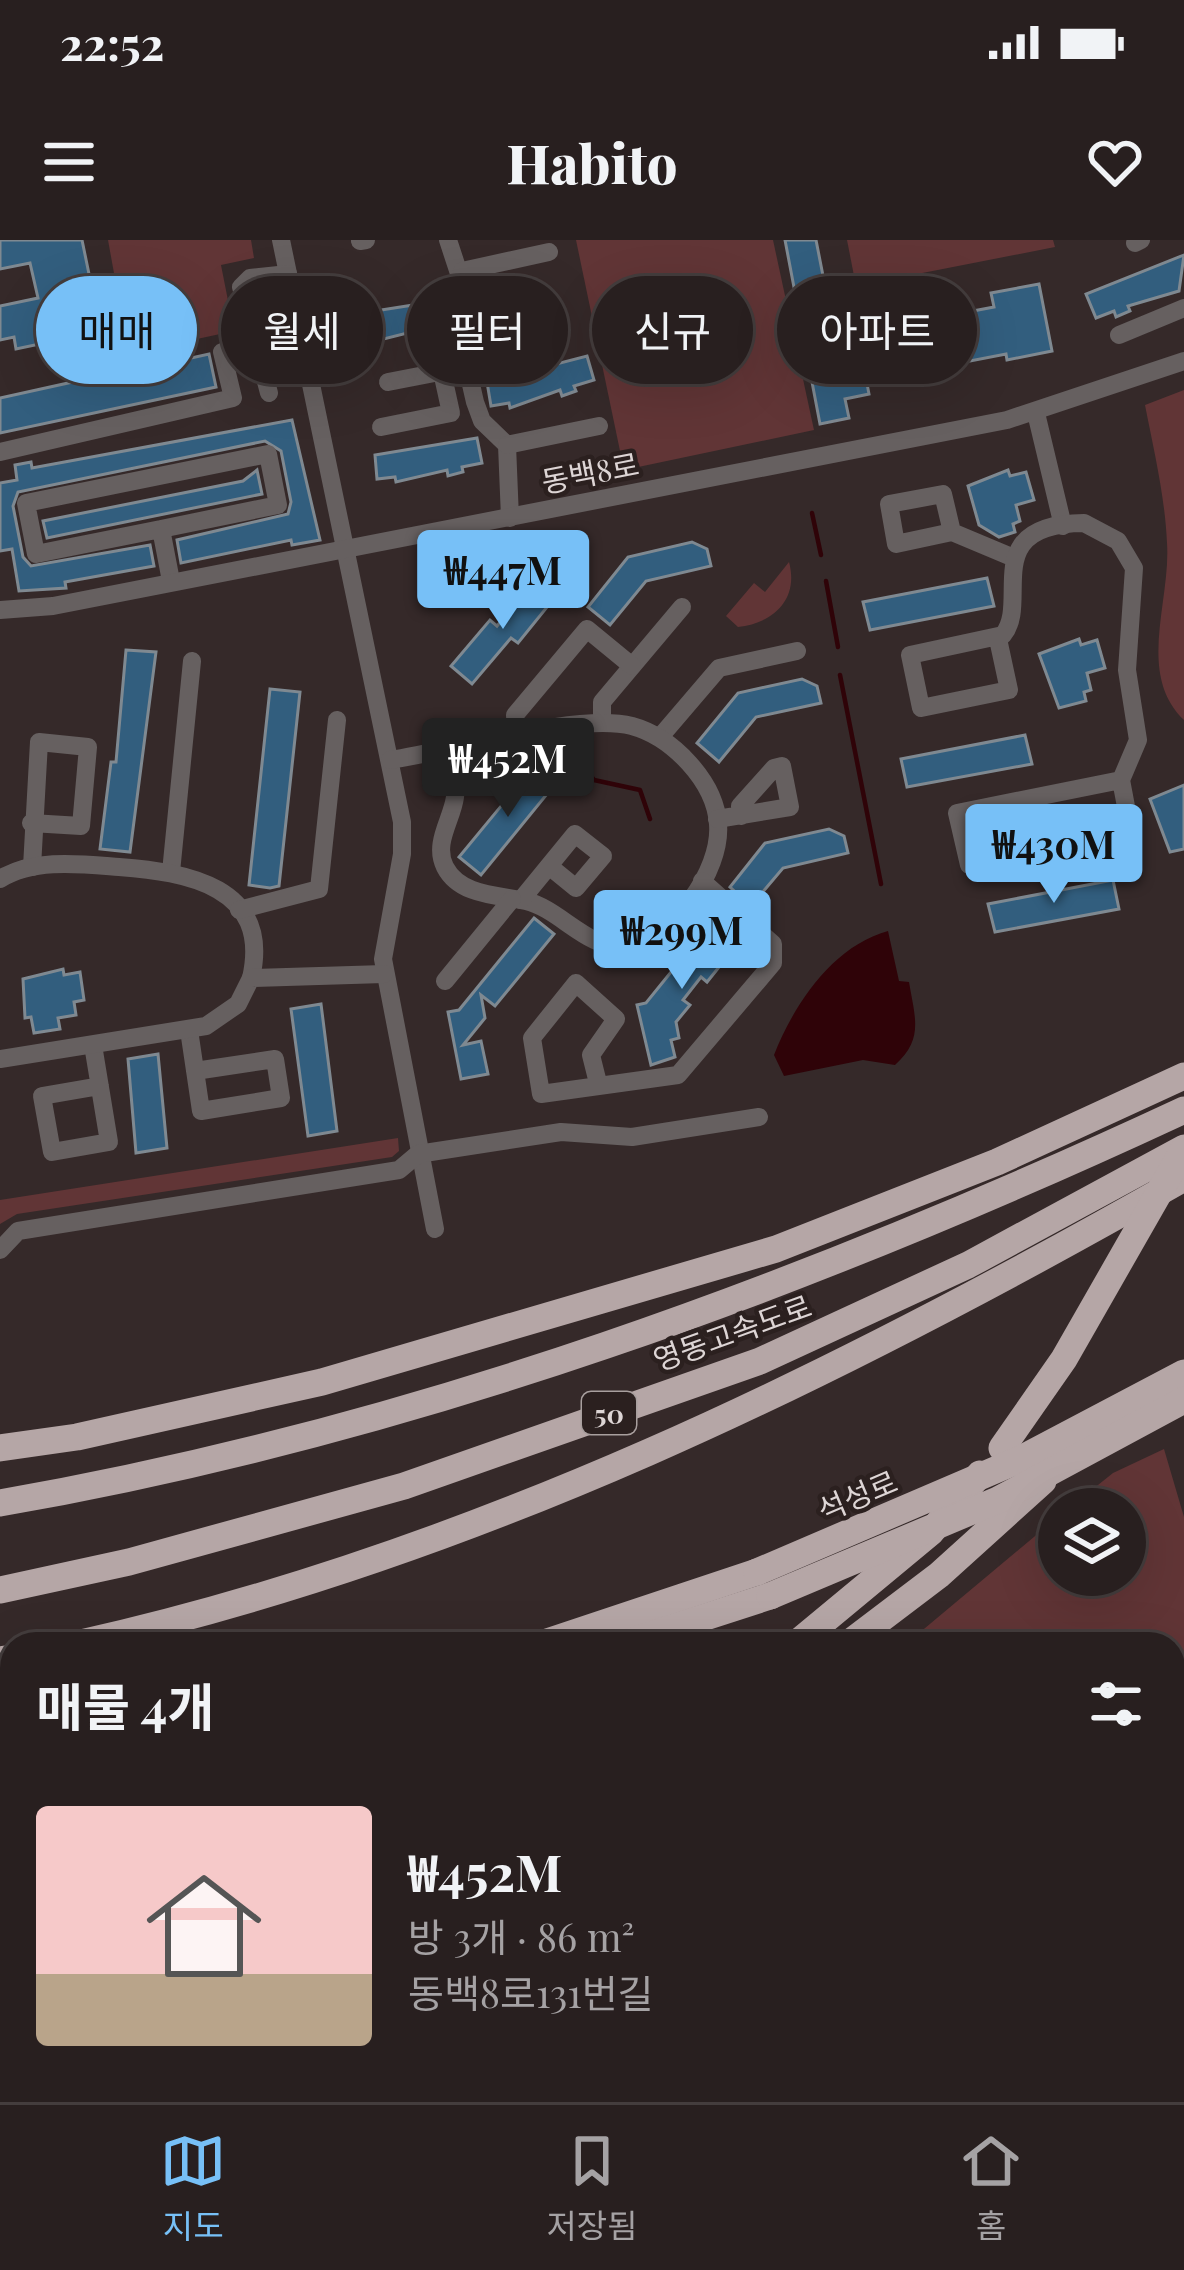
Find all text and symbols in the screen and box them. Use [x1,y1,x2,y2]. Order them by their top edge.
text: 22:52 [60,12,164,72]
text: Habito [507,126,677,198]
icon: menu [36,129,102,195]
icon: heart [1082,129,1148,195]
chip: 매매 [36,276,197,384]
chip: 월세 [221,276,383,384]
chip: 필터 [407,276,568,384]
chip: 신규 [592,276,753,384]
chip: 아파트 [777,276,977,384]
street label: 동백8로 [538,443,642,501]
pin: ₩447M [419,530,587,632]
text: ₩447M [444,543,562,595]
pin: ₩452M [424,718,592,820]
text: ₩452M [449,731,567,783]
pin: ₩430M [970,804,1138,906]
text: ₩430M [992,817,1116,869]
pin: ₩299M [598,890,766,992]
text: ₩299M [621,903,743,955]
street label: 영동고속도로 [647,1285,817,1379]
road number: 50 [582,1392,636,1434]
street label: 석성로 [811,1460,903,1530]
map controls [1038,1488,1146,1596]
button: layers [1038,1488,1146,1596]
text: 매물 4개 [36,1671,214,1739]
icon: filters [1083,1671,1149,1737]
text: ₩452M [408,1837,562,1905]
icon: home [132,1854,276,1998]
text: 방 3개 · 86 m² [408,1910,635,1962]
text: 동백8로131번길 [408,1966,653,2018]
tab: 지도 [160,2128,226,2248]
tab: 저장됨 [546,2128,638,2248]
tab: 홈 [958,2128,1024,2248]

